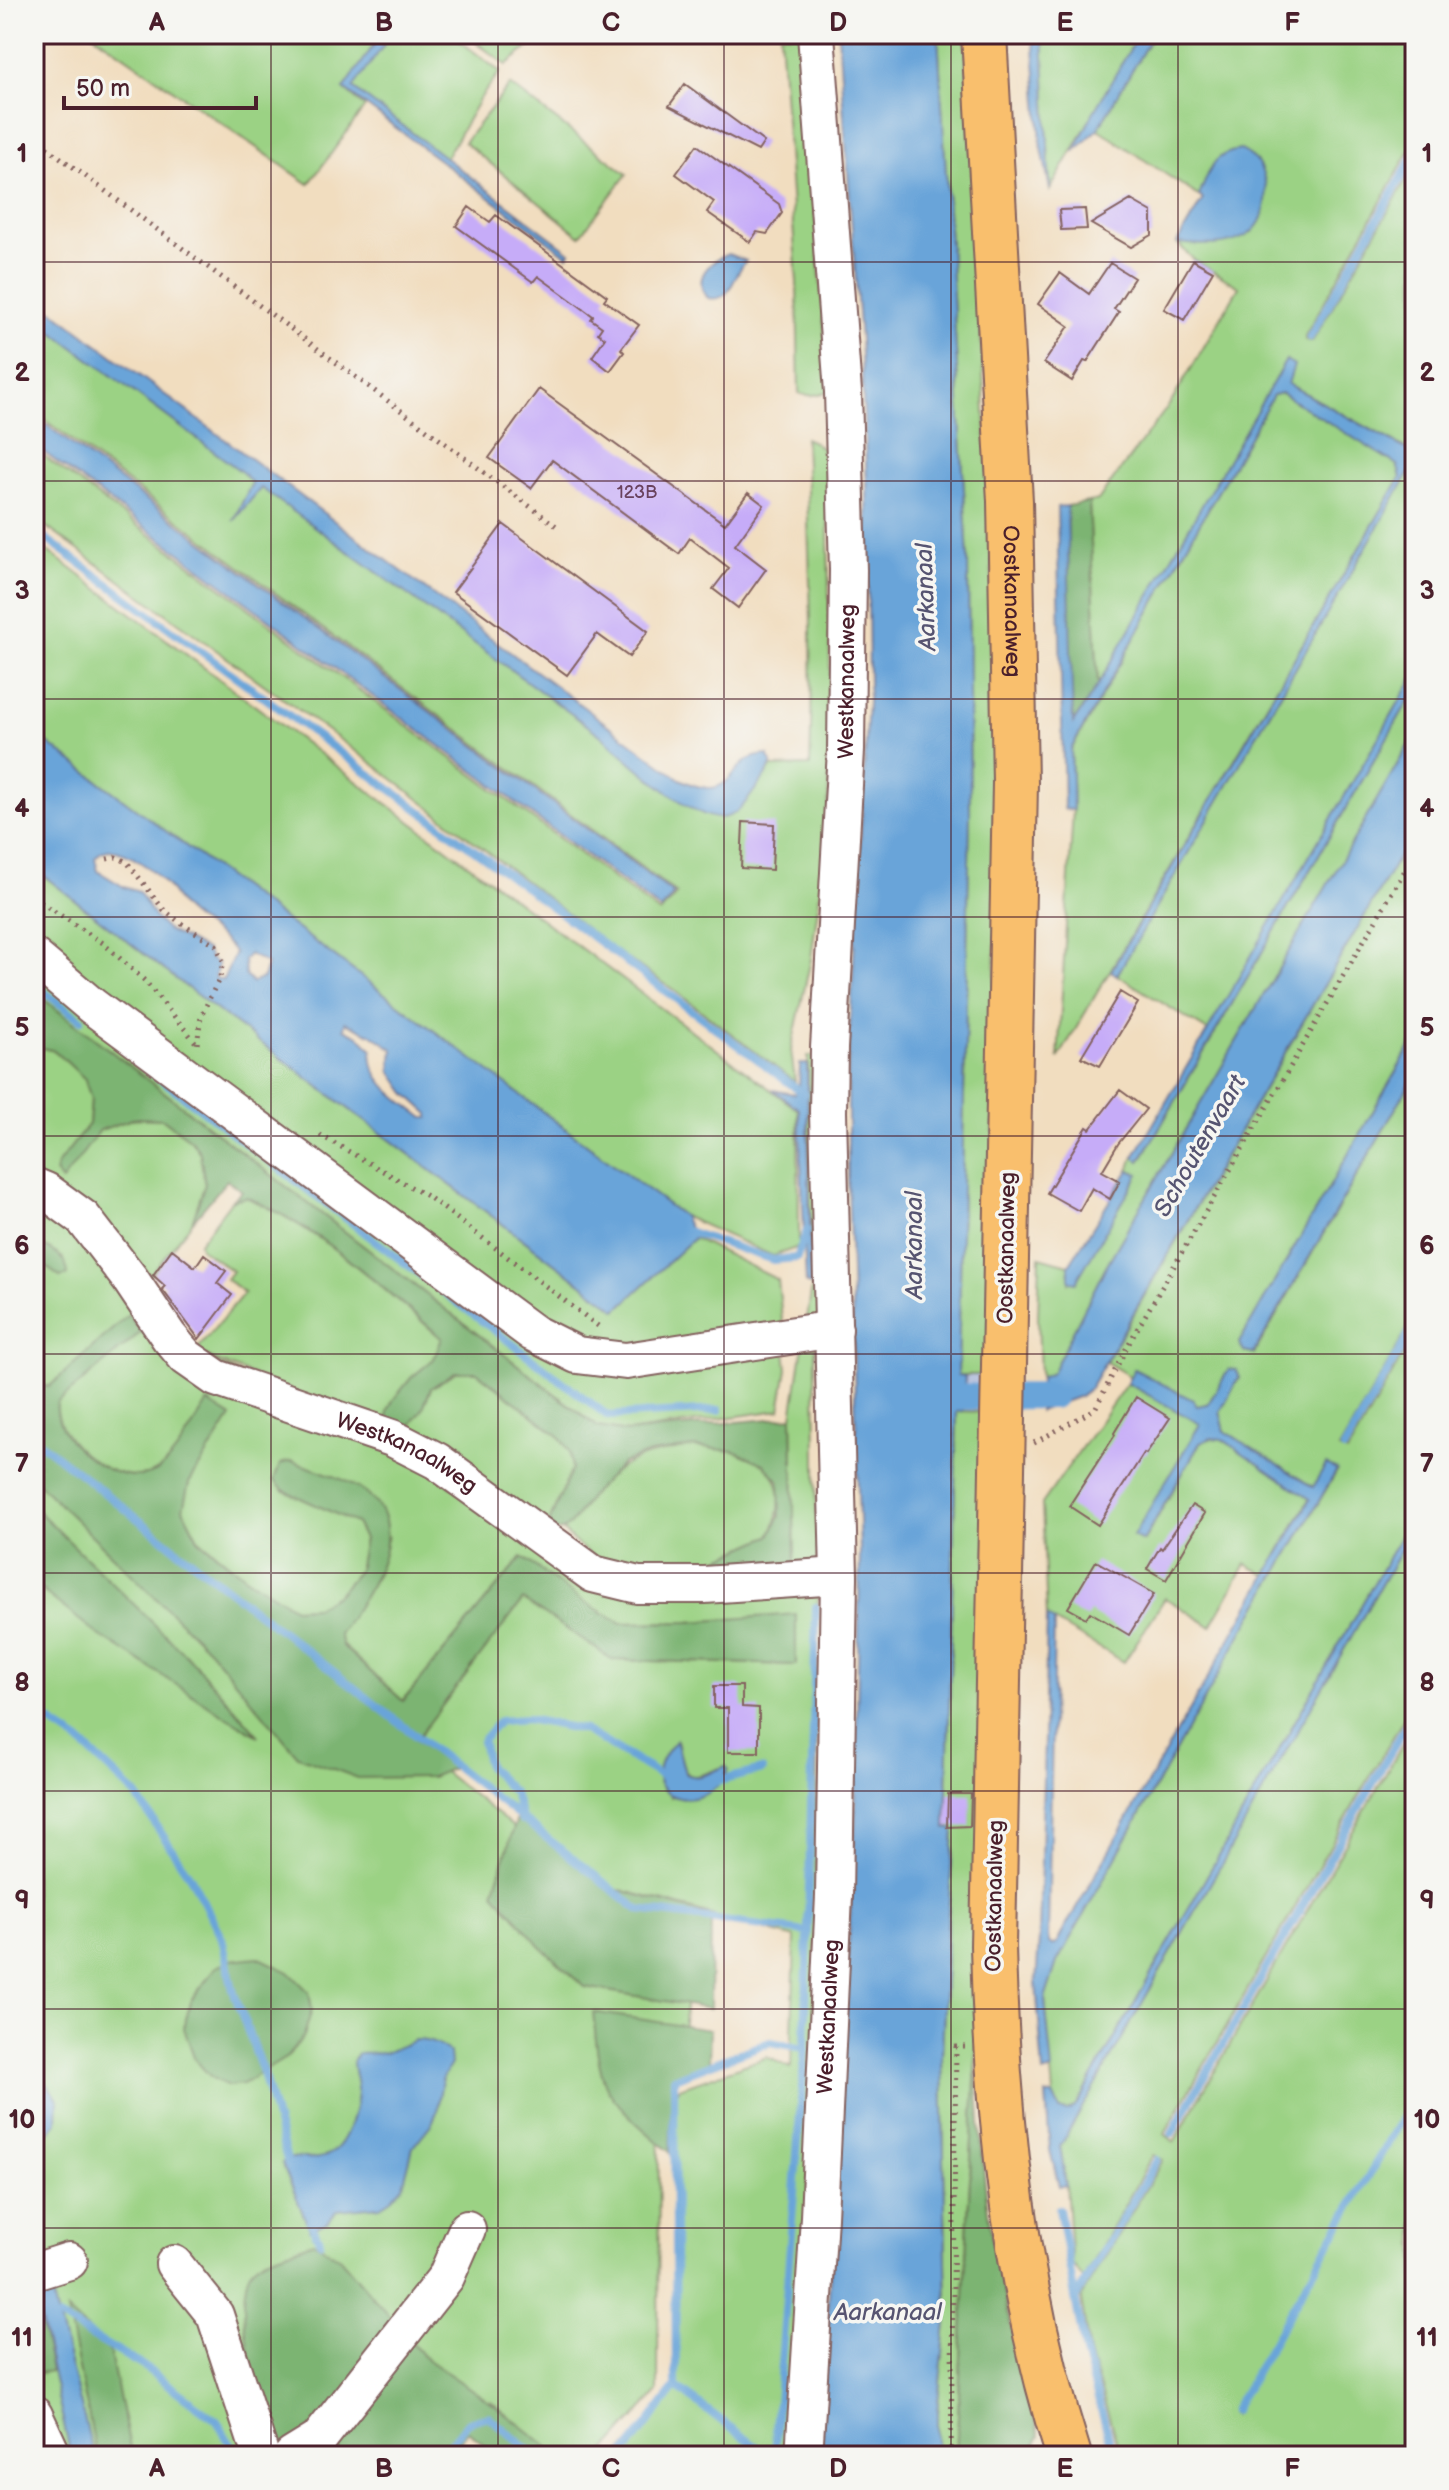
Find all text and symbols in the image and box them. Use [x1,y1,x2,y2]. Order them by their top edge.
text: A [148,8,165,39]
text: B [375,8,393,39]
text: C [602,8,620,39]
text: D [829,8,847,39]
text: E [1057,8,1074,39]
text: F [1284,8,1300,39]
scale bar [64,60,256,110]
text: 50 m [76,74,130,103]
text: 1 [17,139,27,170]
text: 1 [1422,139,1432,170]
text: 2 [14,358,30,389]
text: 2 [1419,358,1435,389]
house number: 123B [617,482,657,503]
street label: Oostkanaalweg [997,525,1027,678]
water label: Aarkanaal [910,541,942,652]
text: 3 [14,576,30,607]
text: 3 [1419,576,1435,607]
street label: Westkanaalweg [832,604,861,759]
text: 4 [14,794,30,825]
text: 4 [1419,794,1435,825]
text: 5 [14,1013,30,1044]
text: 5 [1419,1013,1435,1044]
water label: Schoutenvaart [1148,1070,1253,1222]
street label: Oostkanaalweg [992,1172,1022,1324]
water label: Aarkanaal [900,1190,929,1300]
text: 6 [14,1231,30,1262]
text: 6 [1419,1231,1435,1262]
street label: Westkanaalweg [333,1407,483,1499]
text: 7 [15,1449,29,1480]
text: 7 [1420,1449,1434,1480]
text: 8 [14,1668,30,1699]
text: 8 [1419,1668,1435,1699]
street label: Oostkanaalweg [980,1820,1010,1972]
text: 9 [14,1886,30,1917]
text: 9 [1419,1886,1435,1917]
street label: Westkanaalweg [811,1939,845,2095]
text: 10 [8,2105,36,2136]
text: 10 [1413,2105,1441,2136]
water label: Aarkanaal [833,2298,943,2327]
text: 11 [11,2323,33,2354]
text: 11 [1416,2323,1438,2354]
text: A [148,2454,165,2485]
text: B [375,2454,393,2485]
text: C [602,2454,620,2485]
text: D [829,2454,847,2485]
text: E [1057,2454,1074,2485]
text: F [1284,2454,1300,2485]

